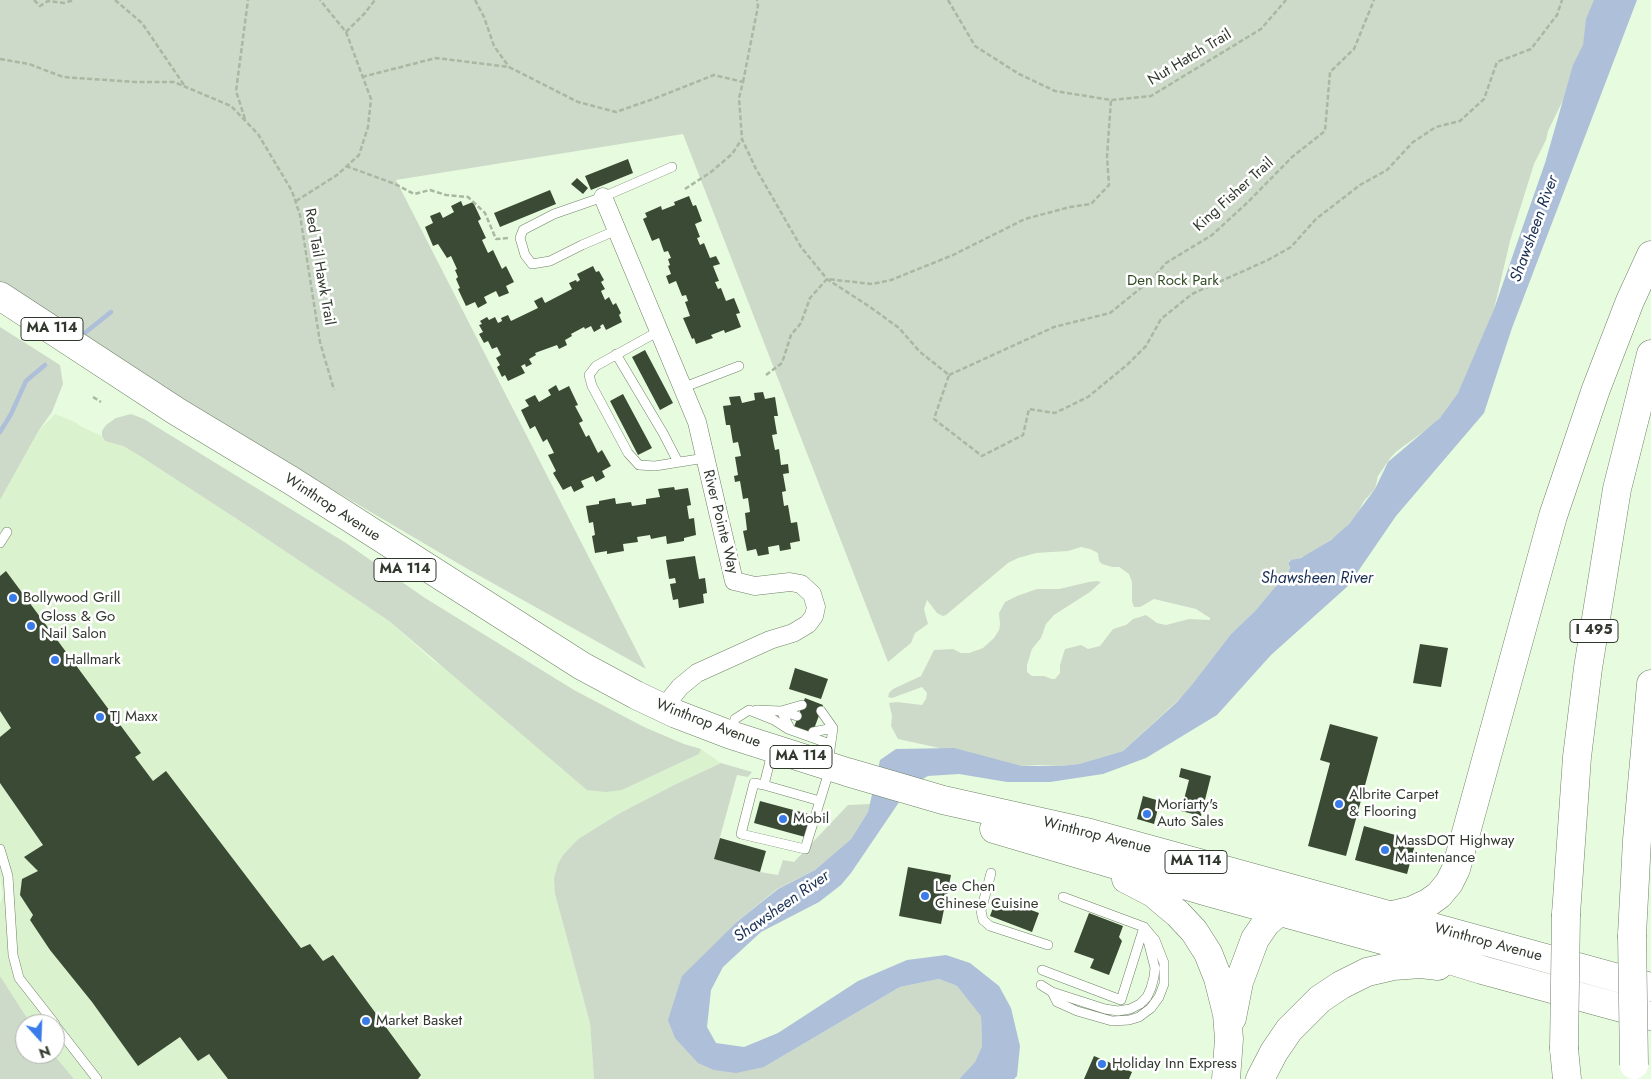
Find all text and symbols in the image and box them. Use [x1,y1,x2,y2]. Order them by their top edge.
street label: Nut Hatch Trail [1145,26,1235,90]
street label: King Fisher Trail [1190,154,1278,236]
water label: Shawsheen River [1507,173,1563,285]
street label: Red Tail Hawk Trail [300,207,338,327]
park label: Den Rock Park [1127,272,1219,290]
road number: MA 114 [21,318,83,340]
street label: River Pointe Way [698,468,742,576]
street label: Winthrop Avenue [281,470,383,546]
road number: MA 114 [374,558,436,582]
water label: Shawsheen River [1261,569,1373,589]
place label: Bollywood Grill [23,589,120,607]
marker: Bollywood Grill [7,592,19,604]
place label: Gloss & Go Nail Salon [41,608,115,643]
marker: Gloss & Go Nail Salon [25,620,37,632]
road number: I 495 [1570,620,1618,642]
place label: Hallmark [65,651,120,669]
marker: Hallmark [49,654,61,666]
street label: Winthrop Avenue [653,696,763,752]
place label: TJ Maxx [110,708,157,726]
marker: TJ Maxx [94,711,106,723]
road number: MA 114 [770,746,832,769]
place label: Albrite Carpet & Flooring [1349,786,1438,821]
place label: Moriarty's Auto Sales [1157,796,1223,831]
marker: Albrite Carpet & Flooring [1333,798,1345,810]
marker: Moriarty's Auto Sales [1141,808,1153,820]
place label: Mobil [793,810,829,828]
marker: Mobil [777,813,789,825]
street label: Winthrop Avenue [1041,814,1153,858]
place label: MassDOT Highway Maintenance [1395,832,1514,867]
marker: MassDOT Highway Maintenance [1379,844,1391,856]
road number: MA 114 [1165,850,1227,874]
water label: Shawsheen River [731,867,833,947]
place label: Lee Chen Chinese Cuisine [935,878,1039,913]
marker: Lee Chen Chinese Cuisine [919,890,931,902]
street label: Winthrop Avenue [1432,920,1544,966]
place label: Market Basket [376,1012,462,1030]
north arrow [15,1014,65,1064]
marker: Market Basket [360,1015,372,1027]
text: N [36,1041,53,1063]
place label: Holiday Inn Express [1112,1055,1237,1073]
marker: Holiday Inn Express [1096,1058,1108,1070]

